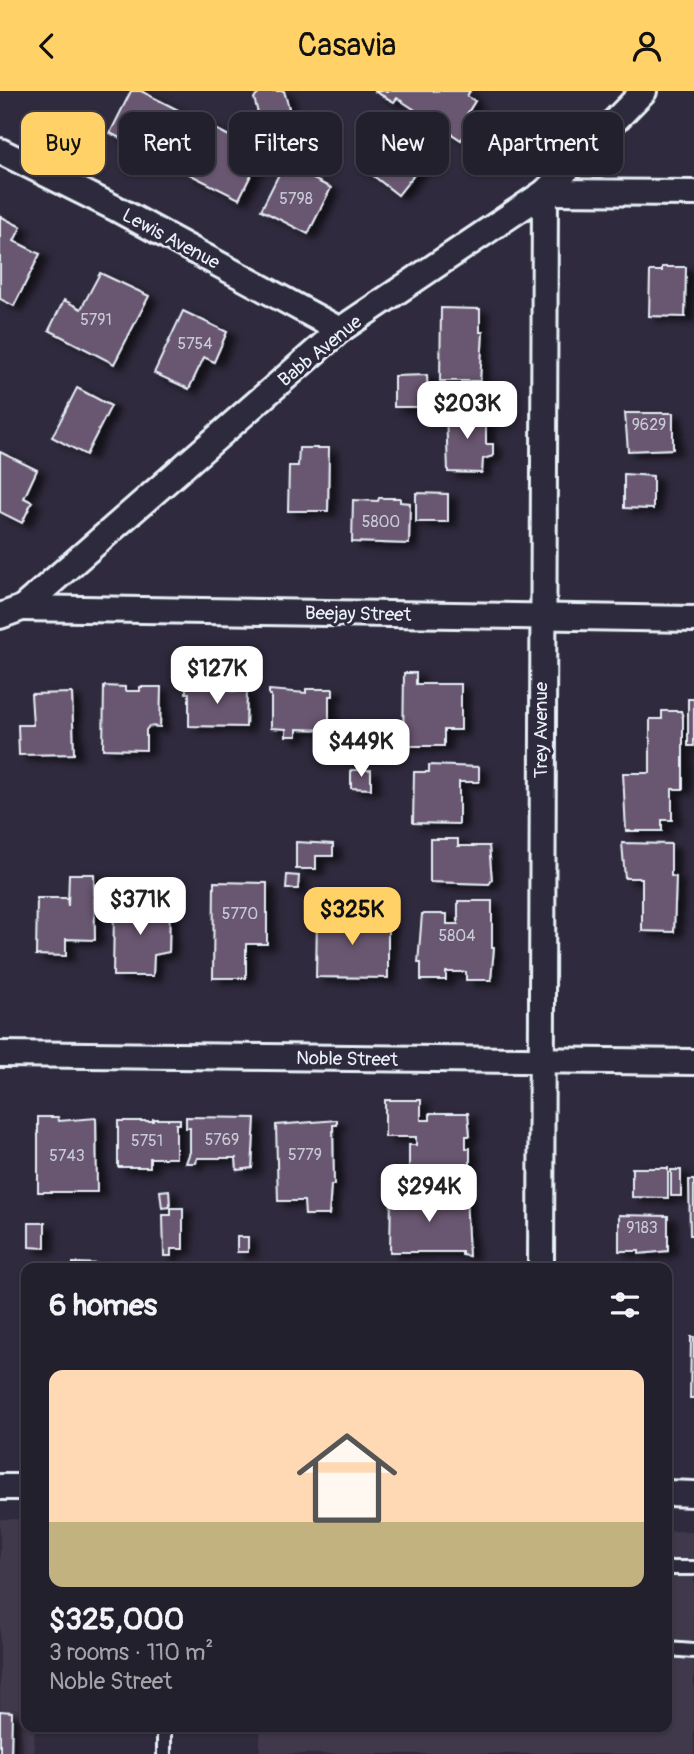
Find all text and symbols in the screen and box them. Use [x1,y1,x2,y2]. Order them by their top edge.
text: Casavia [298,26,396,66]
icon: back [28,27,66,65]
icon: person [628,27,666,65]
chip: Buy [21,112,105,175]
chip: Rent [119,112,215,175]
chip: Filters [229,112,342,175]
chip: New [356,112,449,175]
chip: Apartment [463,112,623,175]
house number: 5798 [279,189,313,209]
street label: Lewis Avenue [118,203,225,275]
house number: 5791 [80,310,112,330]
street label: Babb Avenue [273,310,367,392]
house number: 5754 [177,334,213,354]
pin: $203K [418,381,516,441]
text: $203K [433,389,501,418]
house number: 9629 [632,415,666,435]
house number: 5800 [362,512,400,532]
street label: Beejay Street [305,601,412,627]
pin: $127K [168,647,266,706]
text: $127K [187,654,247,683]
street label: Trey Avenue [529,681,553,778]
pin: $449K [312,719,410,779]
text: $449K [329,727,393,756]
pin: $371K [91,877,189,937]
text: $371K [110,885,170,914]
pin: $325K [303,887,401,947]
text: $325K [320,895,384,924]
house number: 5770 [222,904,258,924]
house number: 5804 [439,926,475,946]
street label: Noble Street [296,1046,398,1072]
house number: 5769 [205,1130,239,1150]
house number: 5751 [131,1131,163,1151]
house number: 5779 [288,1145,322,1165]
house number: 5743 [49,1146,85,1166]
pin: $294K [380,1165,478,1224]
text: $294K [397,1172,461,1201]
house number: 9183 [626,1218,658,1238]
icon: filters [606,1286,644,1324]
text: 6 homes [49,1287,157,1324]
icon: home [284,1415,410,1541]
text: $325,000 [49,1601,184,1638]
text: 3 rooms · 110 m² [49,1638,213,1667]
text: Noble Street [49,1667,172,1696]

